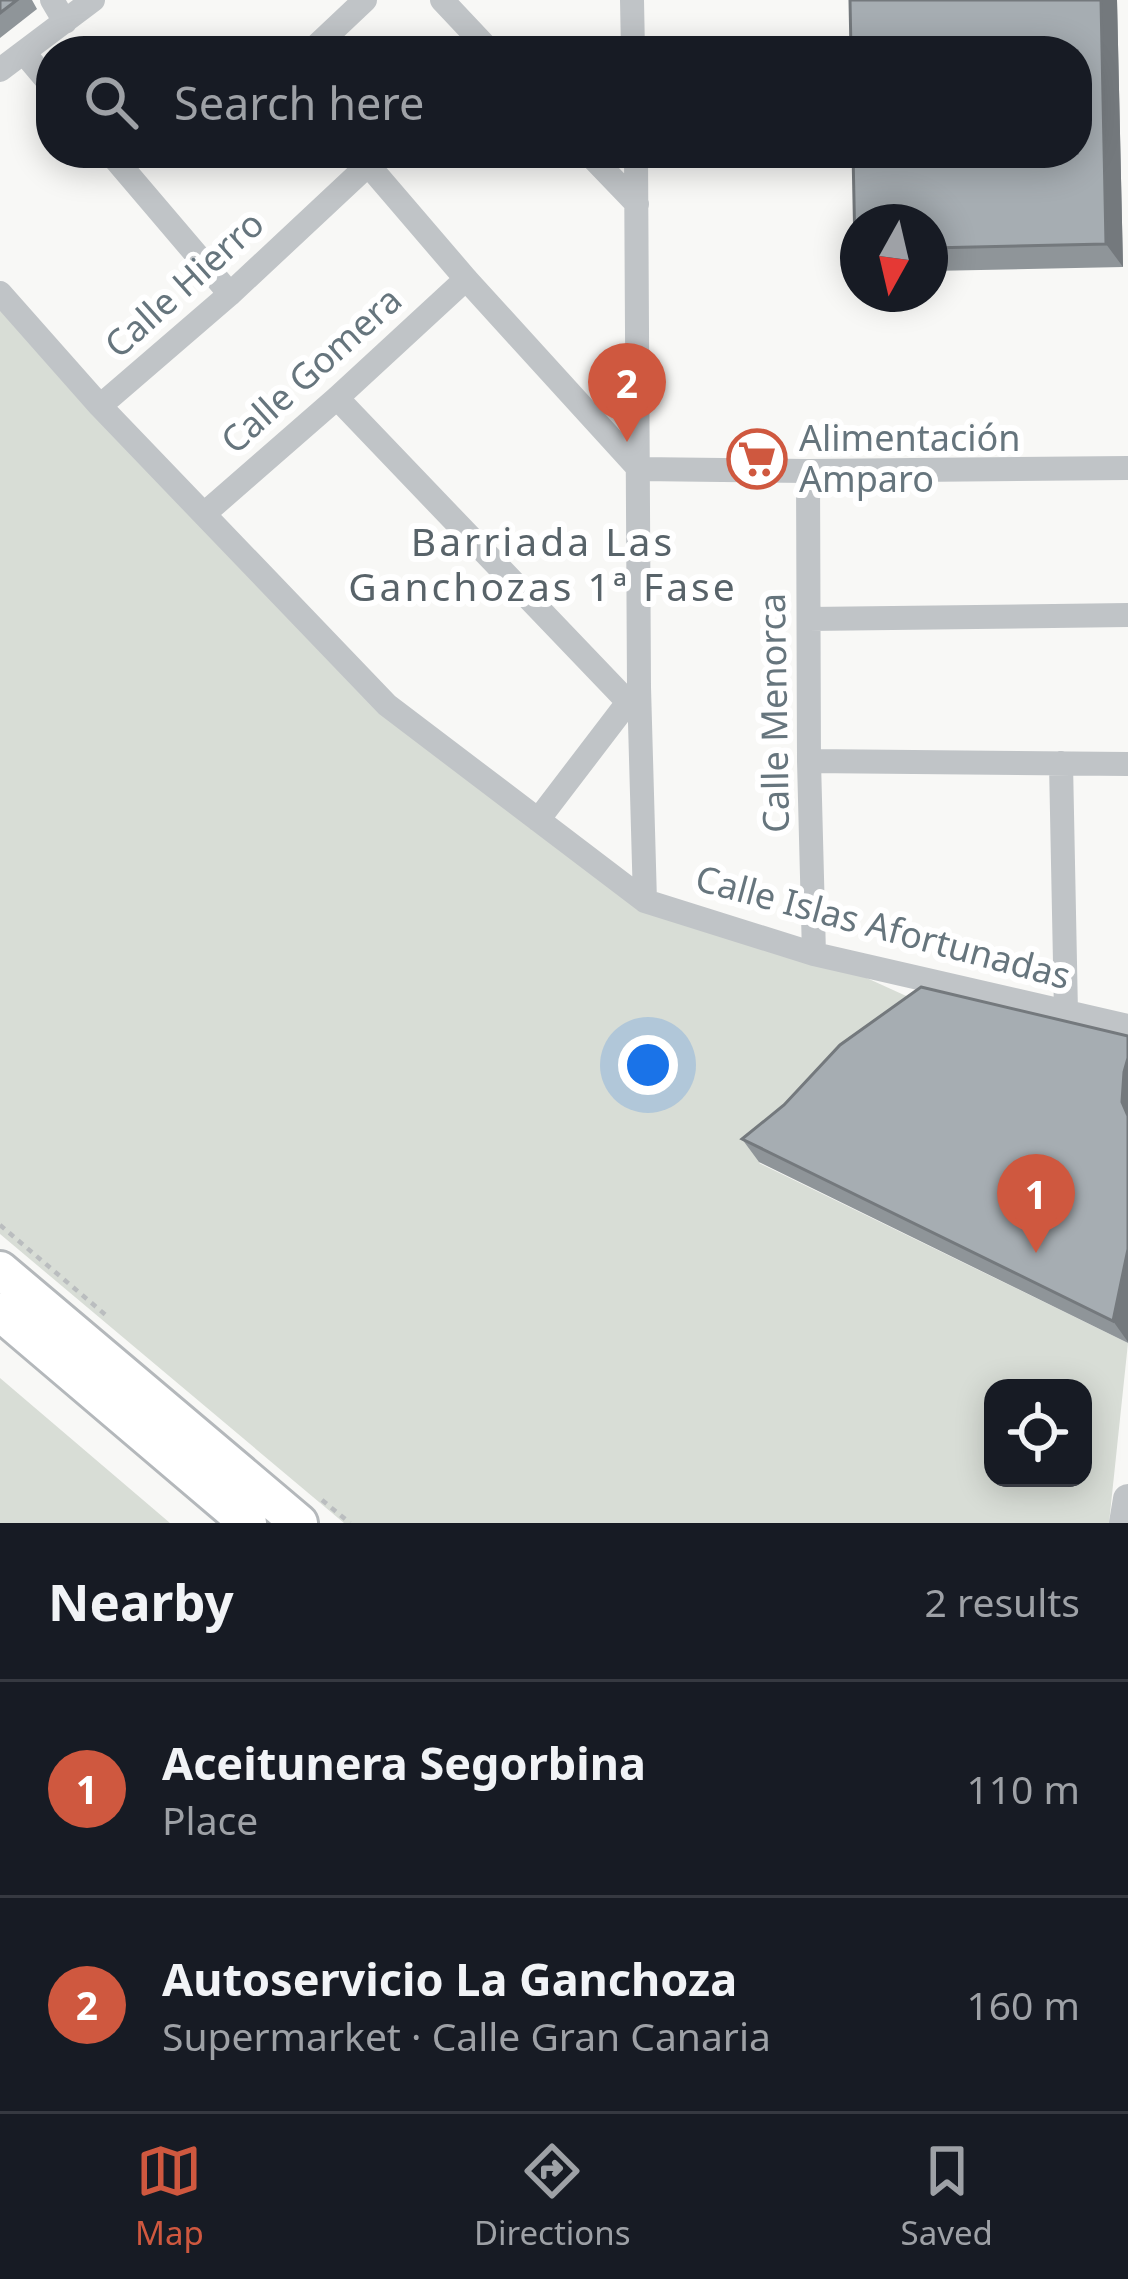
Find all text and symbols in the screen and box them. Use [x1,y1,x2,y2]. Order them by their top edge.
search box [36,36,1092,168]
icon: search [78,69,144,135]
text: Search here [174,72,424,133]
street label: Calle Hierro [94,199,274,368]
north arrow [840,204,948,312]
street label: Calle Gomera [210,275,412,464]
pin: 2 [588,343,666,442]
place label: Alimentación Amparo [799,413,1021,503]
supermarket icon: Alimentación Amparo [726,428,788,490]
district label: Barriada Las Ganchozas 1ª Fase [348,514,738,612]
street label: Calle Menorca [747,593,800,833]
street label: Calle Islas Afortunadas [690,853,1076,1000]
your location [618,1035,678,1095]
pin: 1 [997,1154,1075,1253]
map controls [984,1379,1092,1487]
button: locate [984,1379,1092,1487]
text: Nearby [48,1566,234,1636]
text: 2 results [925,1575,1080,1628]
text: Aceitunera Segorbina [162,1732,646,1793]
text: 1 [76,1762,98,1815]
text: 110 m [966,1762,1080,1815]
text: Place [162,1793,258,1846]
text: Autoservicio La Ganchoza [162,1948,737,2009]
text: 2 [76,1978,98,2031]
text: 160 m [966,1978,1080,2031]
text: Supermarket · Calle Gran Canaria [162,2009,771,2062]
tab: Map [135,2138,204,2255]
tab: Directions [474,2138,631,2255]
tab: Saved [901,2138,993,2255]

